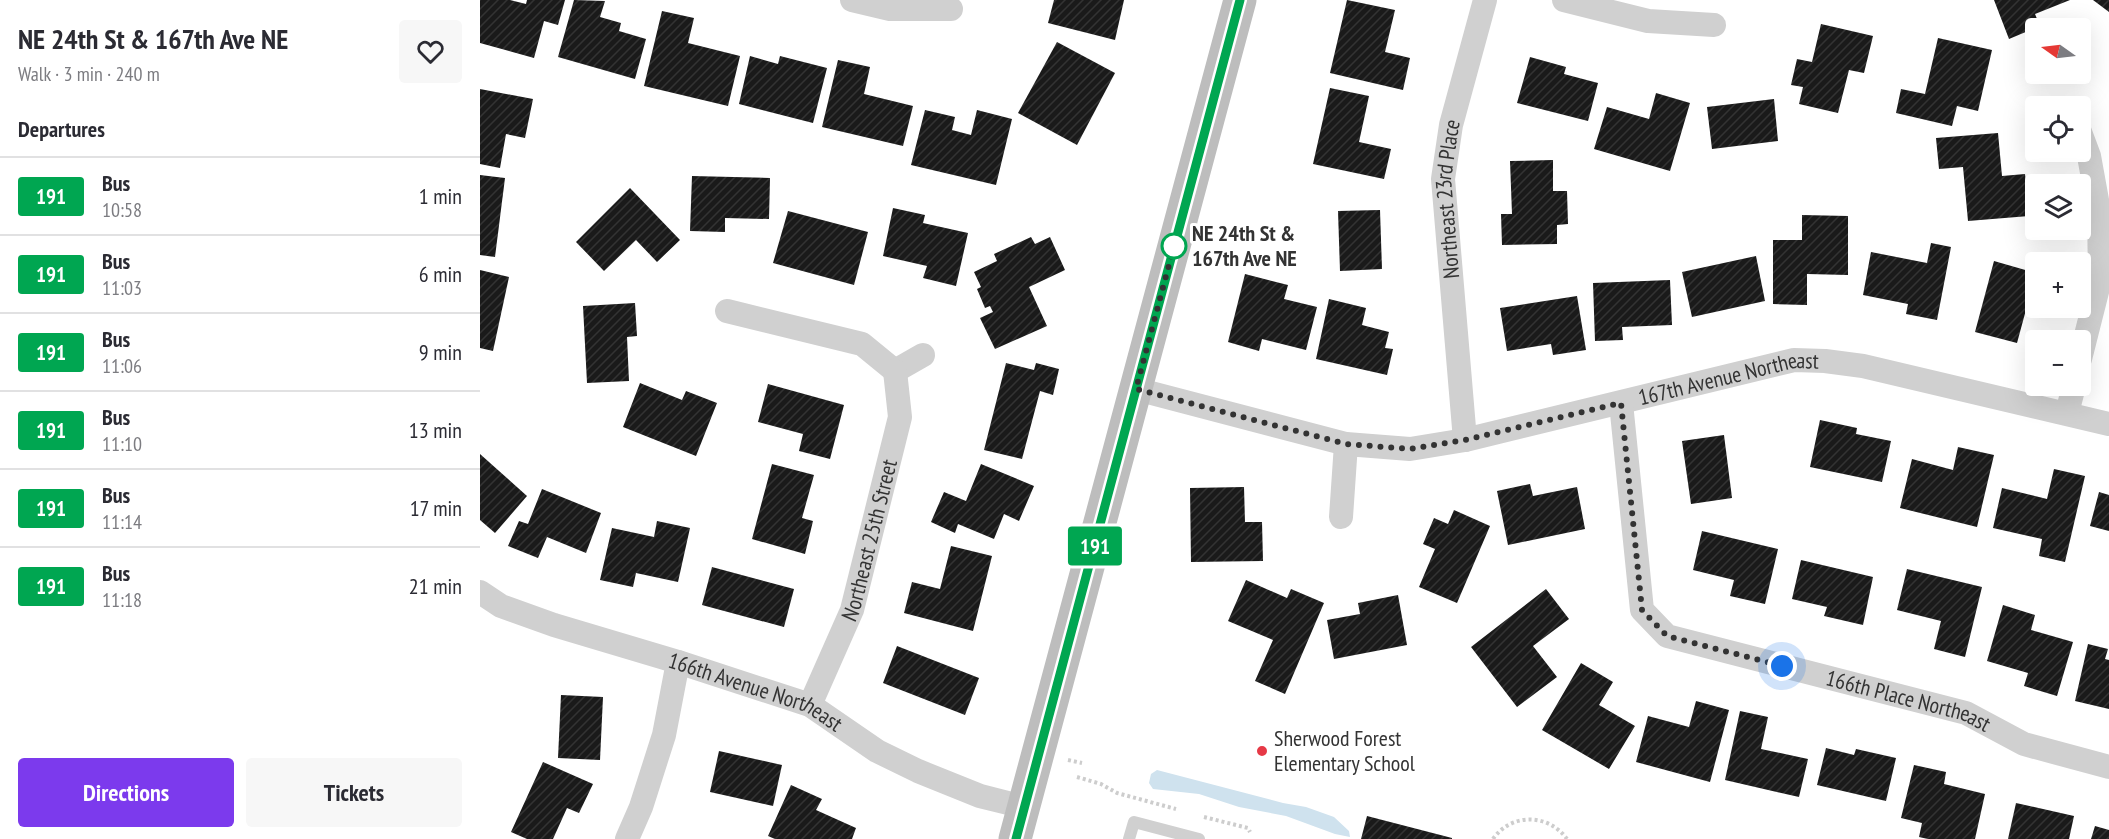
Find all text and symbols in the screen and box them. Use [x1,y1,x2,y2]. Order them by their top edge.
north arrow [2025,18,2091,84]
map controls [2025,18,2091,396]
text: NE 24th St & 167th Ave NE [18,20,288,57]
button: heart [399,20,462,83]
text: Walk · 3 min · 240 m [18,61,160,87]
button: locate [2025,96,2091,162]
text: Departures [18,115,105,143]
street label: Northeast 23rd Place [1429,116,1466,280]
text: Bus [102,169,130,197]
button: layers [2025,174,2091,240]
text: 1 min [419,182,462,210]
text: 191 [36,183,66,210]
text: 10:58 [102,197,142,223]
place label: NE 24th St & 167th Ave NE [1192,219,1297,272]
marker: NE 24th St & 167th Ave NE [1161,233,1187,259]
text: Bus [102,247,130,275]
button: + [2025,252,2091,318]
text: 6 min [419,260,462,288]
text: 191 [36,261,66,288]
text: 11:03 [102,275,142,301]
text: Bus [102,325,130,353]
button: − [2025,330,2091,396]
text: 9 min [419,338,462,366]
text: 191 [36,339,66,366]
street label: 167th Avenue Northeast [1635,346,1819,411]
text: 11:06 [102,353,142,379]
text: Bus [102,403,130,431]
text: 13 min [409,416,462,444]
text: 191 [36,417,66,444]
text: 11:10 [102,431,142,457]
street label: Northeast 25th Street [835,456,903,625]
text: Bus [102,481,130,509]
text: 17 min [410,494,462,522]
text: 191 [36,495,66,522]
text: 11:14 [102,509,142,535]
line badge: 191 [1060,526,1130,566]
text: 191 [1080,533,1110,560]
text: Bus [102,559,130,587]
text: 21 min [409,572,462,600]
text: 191 [36,573,66,600]
text: 11:18 [102,587,142,613]
street label: 166th Avenue Northeast [665,646,848,737]
your location [1767,651,1797,681]
street label: 166th Place Northeast [1823,664,1996,738]
place label: Sherwood Forest Elementary School [1274,724,1416,777]
marker: Sherwood Forest Elementary School [1255,744,1269,758]
button: Directions [18,758,234,827]
button: Tickets [246,758,462,827]

